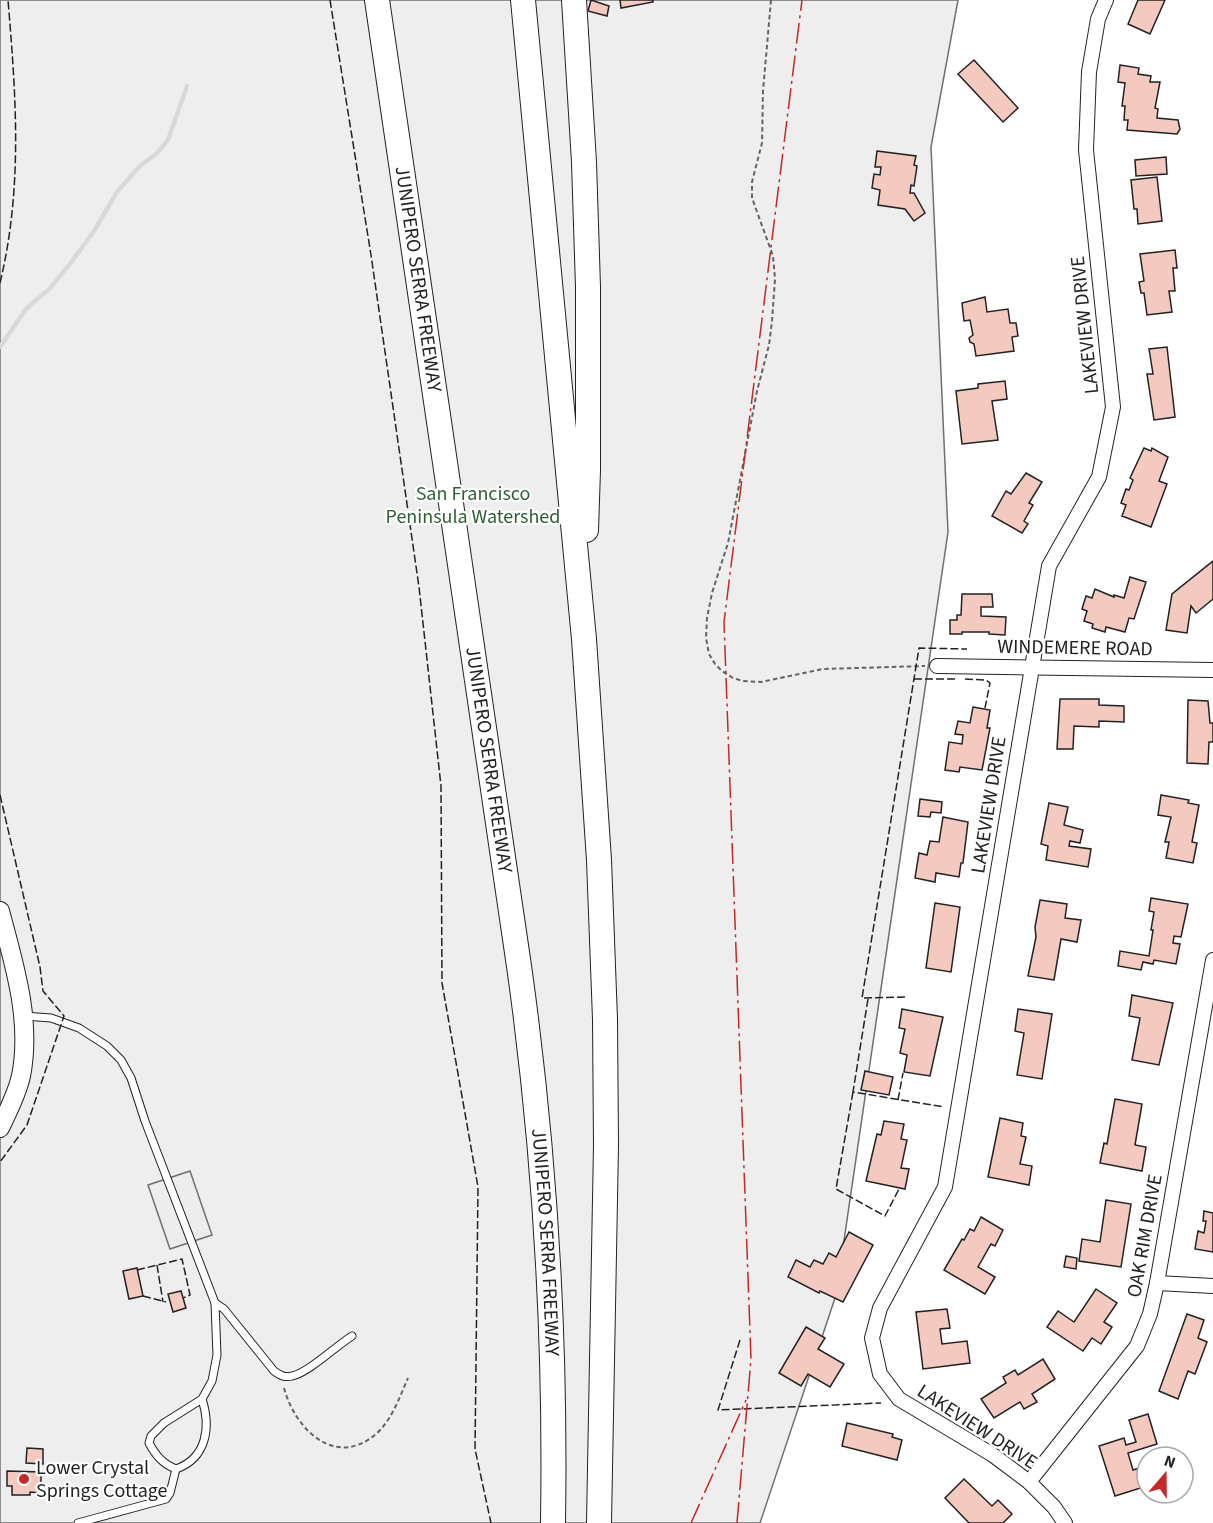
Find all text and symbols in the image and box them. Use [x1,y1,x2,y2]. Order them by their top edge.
street label: JUNIPERO SERRA FREEWAY [388,164,449,394]
street label: LAKEVIEW DRIVE [1064,255,1106,395]
park label: San Francisco Peninsula Watershed [386,480,560,531]
street label: WINDEMERE ROAD [997,633,1153,663]
street label: JUNIPERO SERRA FREEWAY [458,645,519,875]
street label: LAKEVIEW DRIVE [964,734,1014,876]
street label: JUNIPERO SERRA FREEWAY [524,1127,566,1357]
street label: OAK RIM DRIVE [1120,1172,1170,1300]
street label: LAKEVIEW DRIVE [911,1378,1043,1476]
north arrow [1135,1445,1195,1505]
text: N [1161,1450,1179,1474]
place label: Lower Crystal Springs Cottage [36,1454,168,1505]
marker: Lower Crystal Springs Cottage [17,1472,31,1486]

